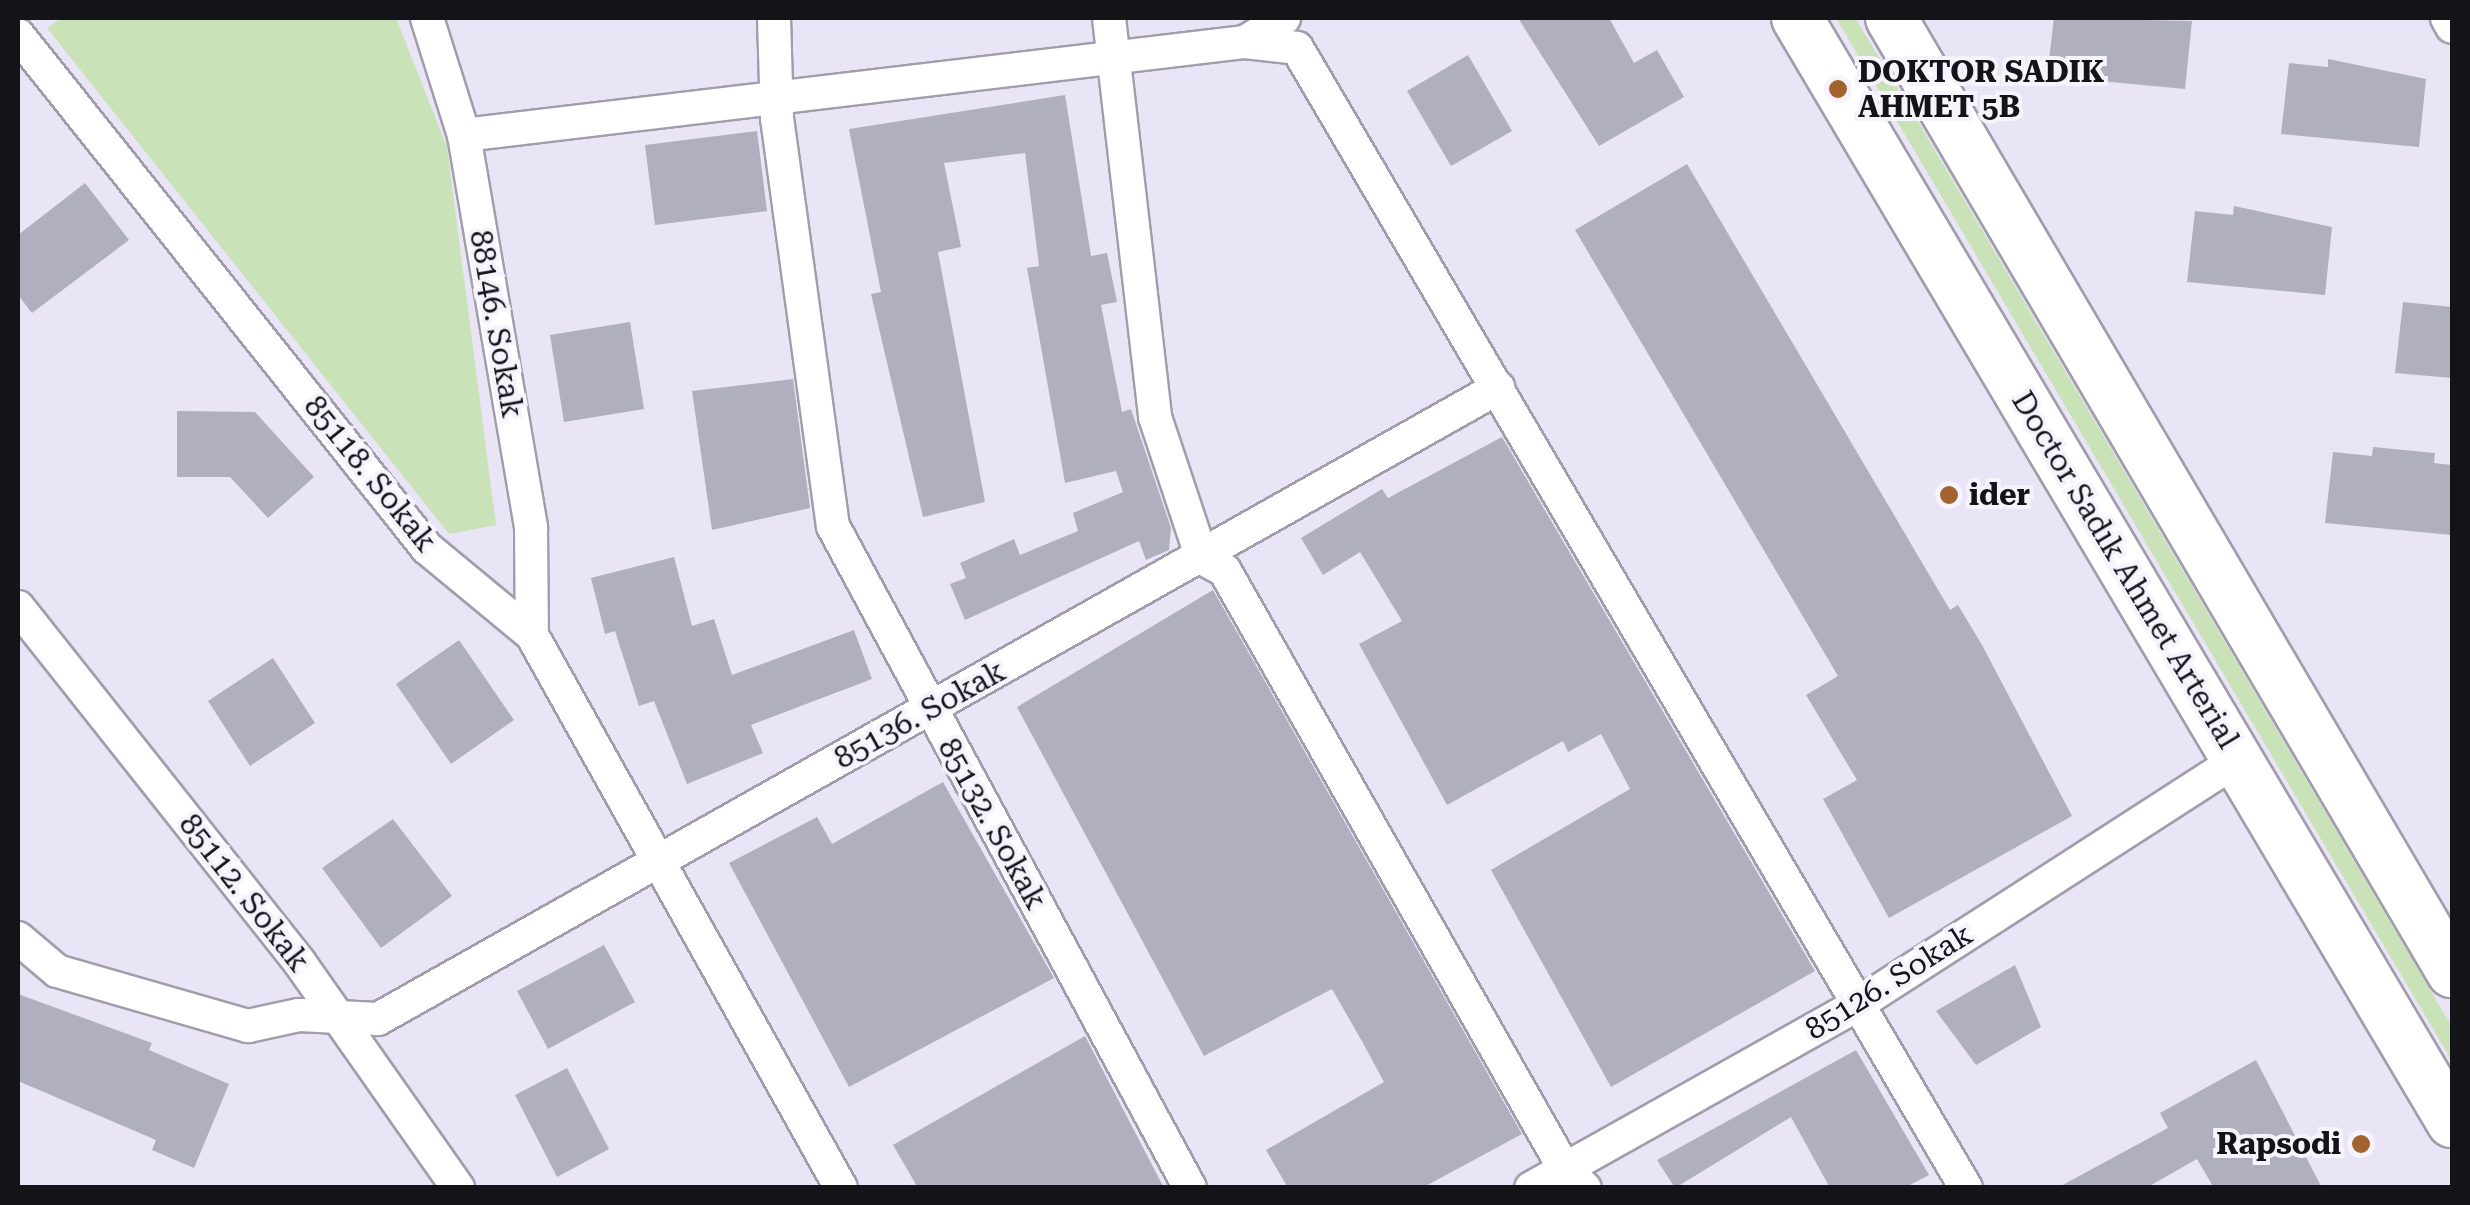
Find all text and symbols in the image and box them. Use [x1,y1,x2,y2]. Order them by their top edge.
place label: DOKTOR SADIK AHMET 5B [1858,54,2104,124]
marker: DOKTOR SADIK AHMET 5B [1827,78,1849,100]
street label: 88146. Sokak [462,227,530,421]
street label: Doctor Sadık Ahmet Arterial [2004,385,2246,755]
street label: 85118. Sokak [296,389,444,559]
place label: ider [1969,477,2030,513]
marker: ider [1938,484,1960,506]
street label: 85136. Sokak [828,653,1012,777]
street label: 85132. Sokak [930,732,1054,916]
street label: 85112. Sokak [171,807,317,979]
street label: 85126. Sokak [1799,916,1979,1048]
place label: Rapsodi [2216,1126,2341,1162]
marker: Rapsodi [2350,1133,2372,1155]

